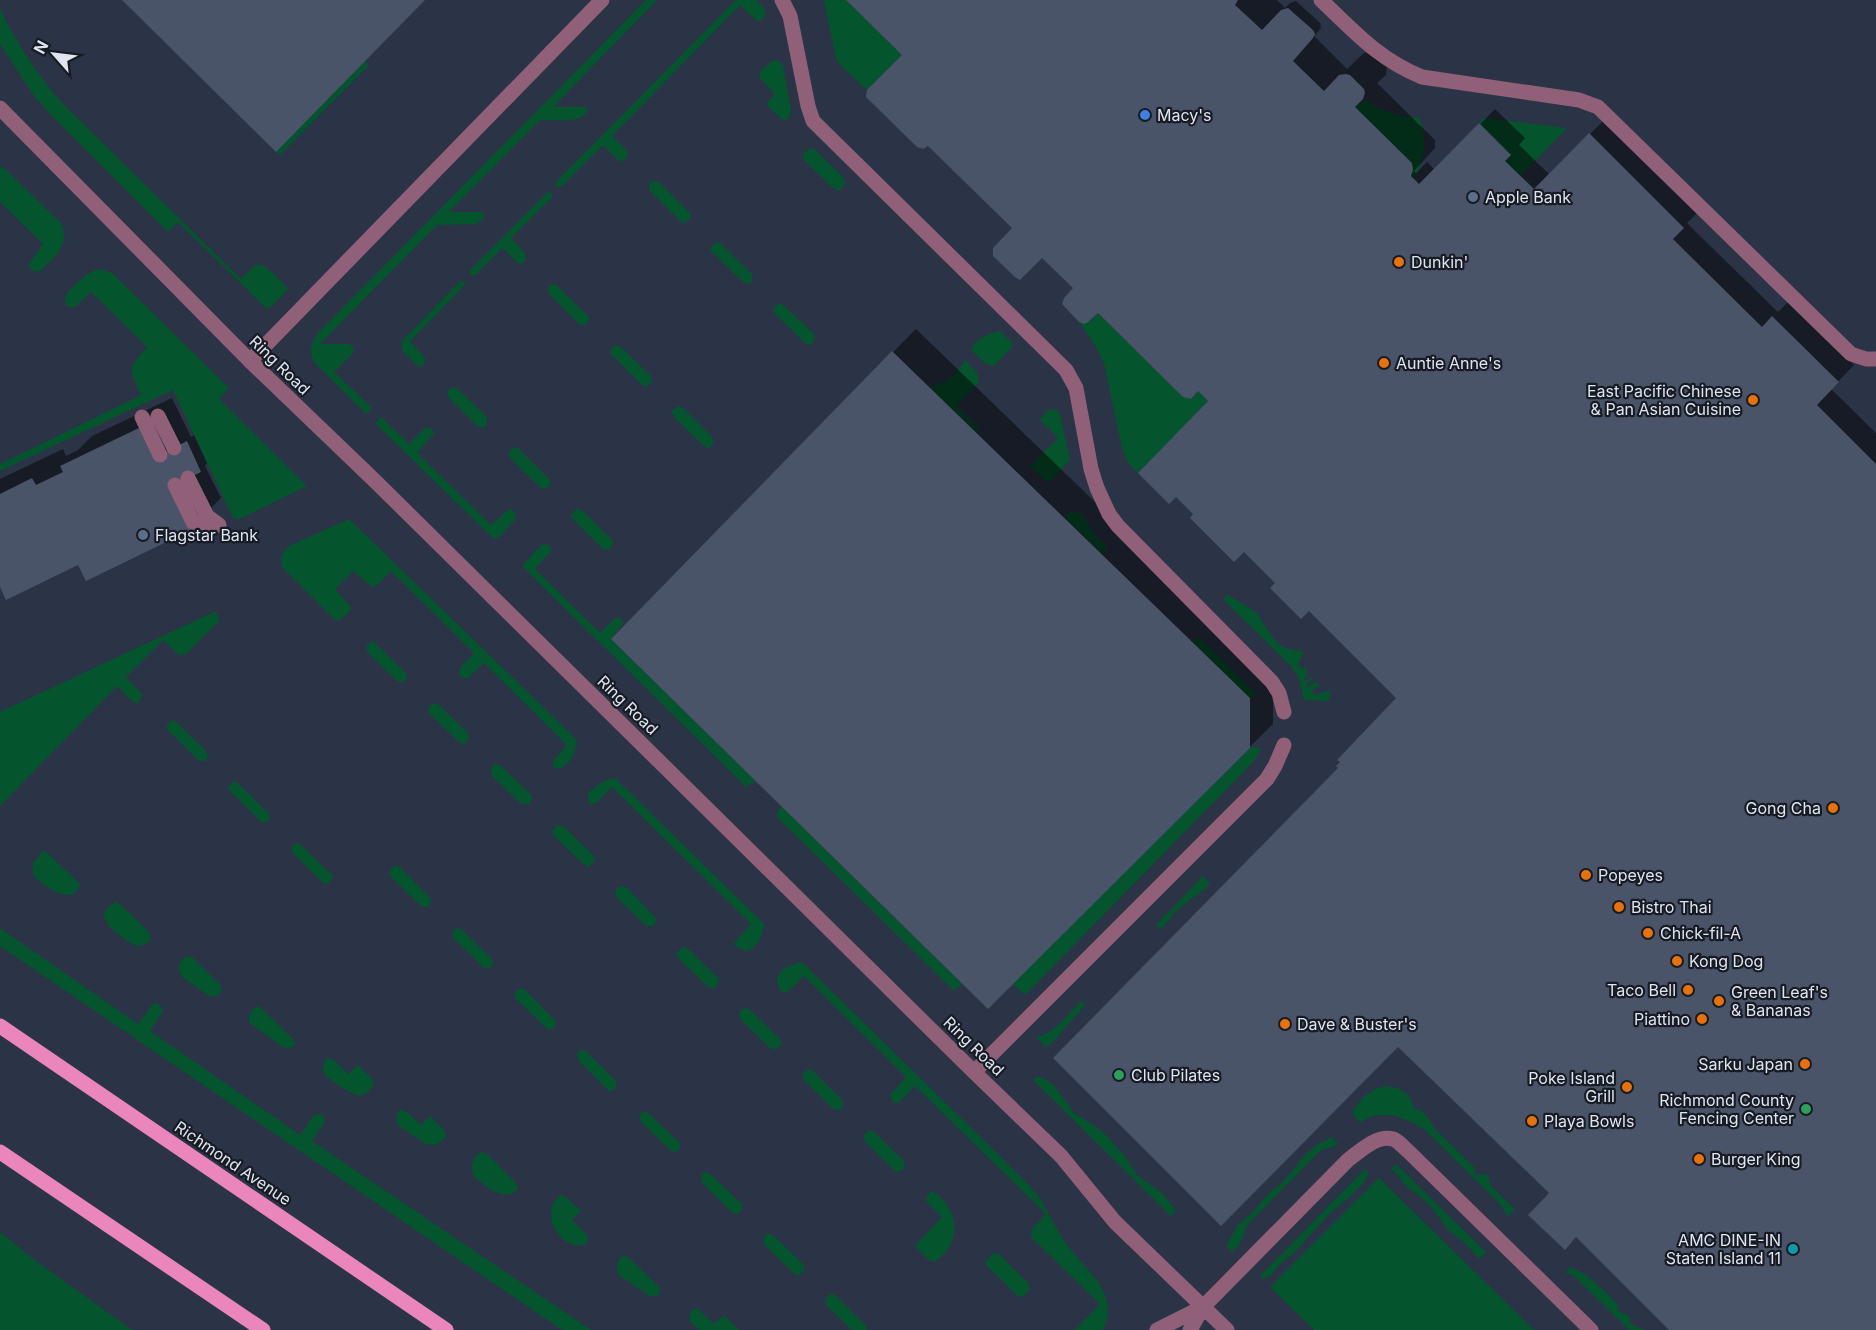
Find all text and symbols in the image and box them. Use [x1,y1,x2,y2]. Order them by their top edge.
north arrow [24,24,84,84]
text: N [29,37,52,57]
place label: Macy's [1157,105,1212,125]
marker: Macy's [1138,108,1152,122]
place label: Apple Bank [1485,187,1571,207]
marker: Apple Bank [1466,190,1480,204]
place label: Dunkin' [1411,252,1468,272]
marker: Dunkin' [1392,255,1406,269]
street label: Ring Road [246,331,314,399]
place label: Auntie Anne's [1396,353,1501,373]
marker: Auntie Anne's [1377,356,1391,370]
place label: East Pacific Chinese & Pan Asian Cuisine [1587,381,1741,419]
marker: East Pacific Chinese & Pan Asian Cuisine [1746,393,1760,407]
place label: Flagstar Bank [155,525,258,545]
marker: Flagstar Bank [136,528,150,542]
street label: Ring Road [594,671,662,739]
place label: Gong Cha [1746,798,1821,818]
marker: Gong Cha [1826,801,1840,815]
place label: Popeyes [1598,865,1663,885]
marker: Popeyes [1579,868,1593,882]
place label: Bistro Thai [1631,897,1712,917]
marker: Bistro Thai [1612,900,1626,914]
place label: Chick-fil-A [1660,923,1741,943]
marker: Chick-fil-A [1641,926,1655,940]
place label: Kong Dog [1689,951,1763,971]
marker: Kong Dog [1670,954,1684,968]
place label: Taco Bell [1607,980,1676,1000]
place label: Green Leaf's & Bananas [1731,982,1828,1020]
marker: Taco Bell [1681,983,1695,997]
marker: Green Leaf's & Bananas [1712,994,1726,1008]
place label: Piattino [1634,1009,1690,1029]
street label: Ring Road [940,1012,1008,1080]
marker: Piattino [1695,1012,1709,1026]
place label: Dave & Buster's [1297,1014,1417,1034]
marker: Dave & Buster's [1278,1017,1292,1031]
place label: Sarku Japan [1698,1054,1793,1074]
marker: Sarku Japan [1798,1057,1812,1071]
place label: Club Pilates [1131,1065,1220,1085]
marker: Club Pilates [1112,1068,1126,1082]
place label: Poke Island Grill [1528,1068,1615,1106]
marker: Poke Island Grill [1620,1080,1634,1094]
place label: Richmond County Fencing Center [1659,1090,1794,1128]
marker: Richmond County Fencing Center [1799,1102,1813,1116]
place label: Playa Bowls [1544,1111,1634,1131]
marker: Playa Bowls [1525,1114,1539,1128]
street label: Richmond Avenue [171,1117,295,1209]
place label: Burger King [1711,1149,1801,1169]
marker: Burger King [1692,1152,1706,1166]
place label: AMC DINE-IN Staten Island 11 [1666,1230,1781,1268]
marker: AMC DINE-IN Staten Island 11 [1786,1242,1800,1256]

